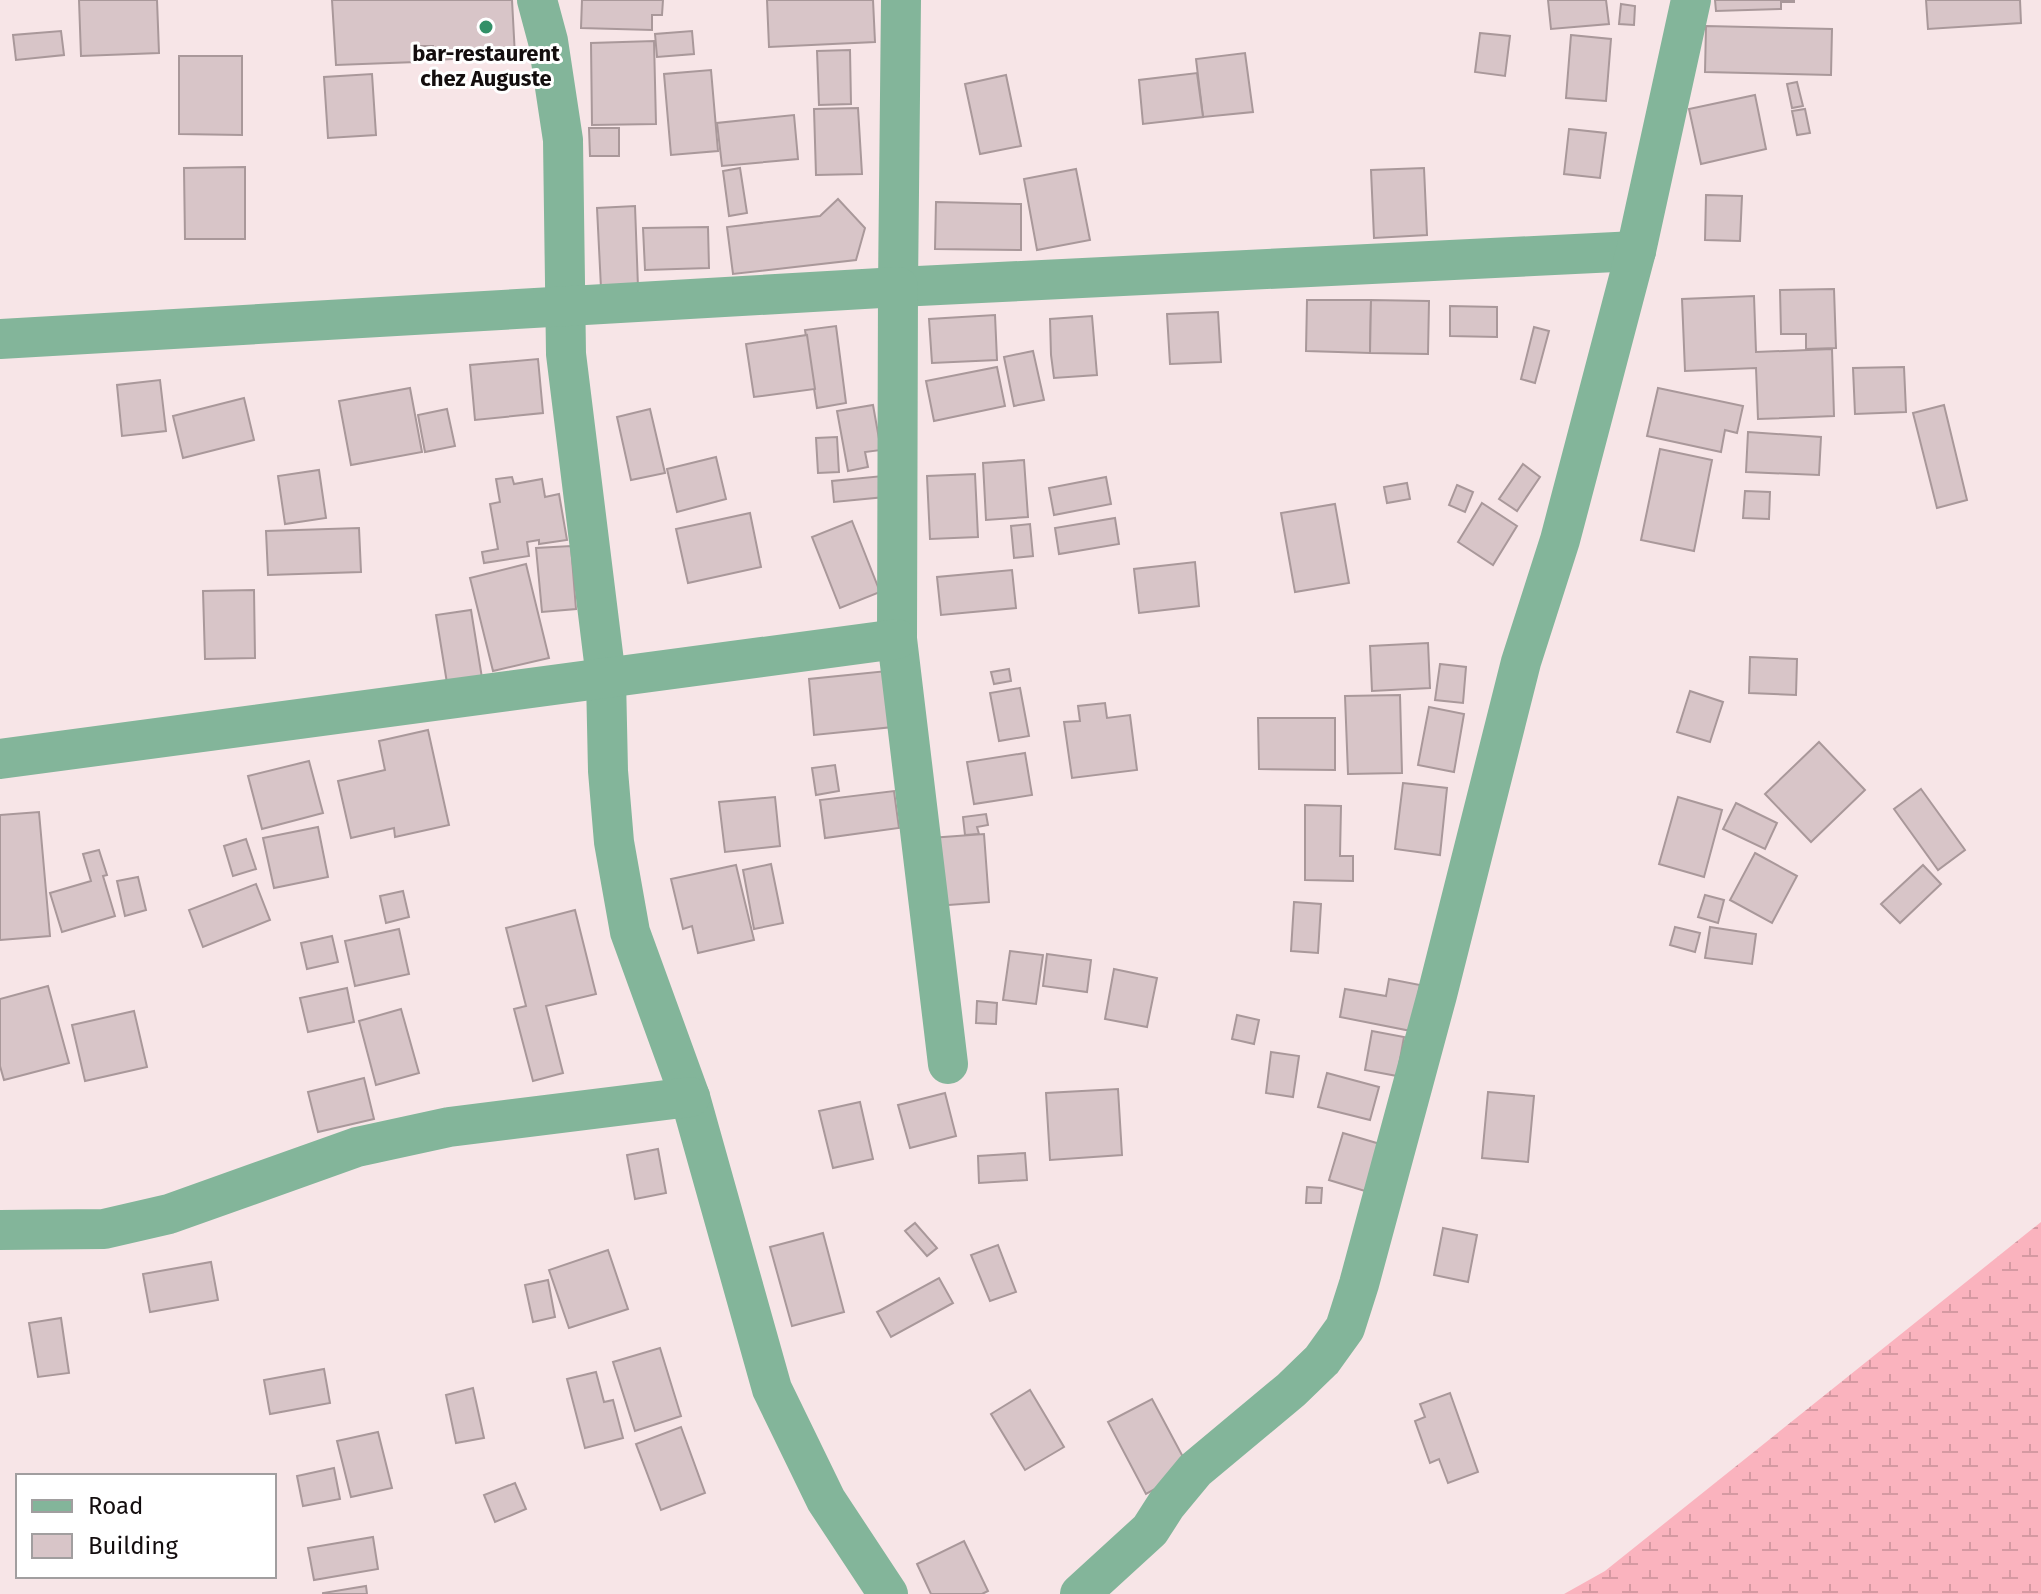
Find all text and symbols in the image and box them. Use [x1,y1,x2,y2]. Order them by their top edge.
marker: bar-restaurent chez Auguste [477,18,495,36]
place label: bar-restaurent chez Auguste [412,40,560,92]
legend [16,1474,276,1578]
text: Road [88,1492,143,1520]
text: Building [88,1532,178,1560]

